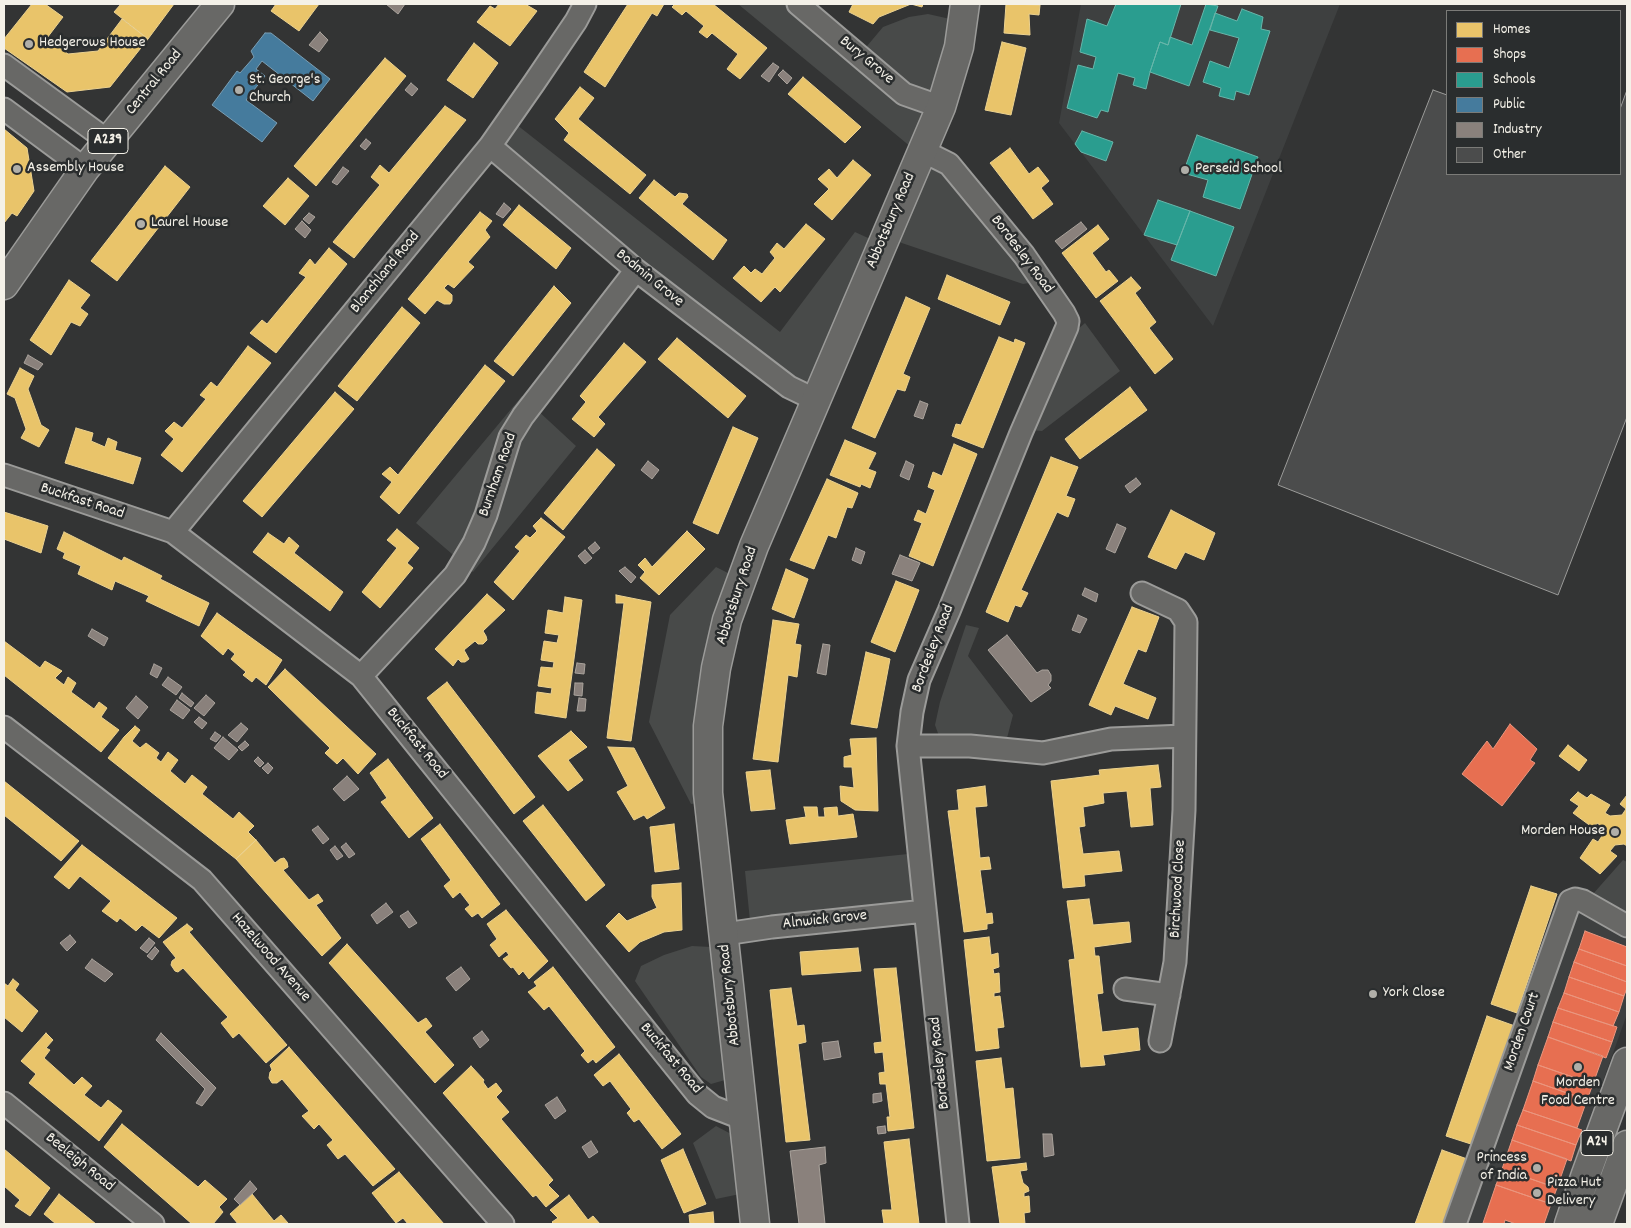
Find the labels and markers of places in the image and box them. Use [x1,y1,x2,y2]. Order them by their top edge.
place label: Hedgerows House [39,34,146,54]
marker: Hedgerows House [23,38,35,50]
place label: St. George's Church [249,71,320,109]
marker: St. George's Church [233,84,245,96]
place label: Assembly House [27,159,124,179]
place label: Perseid School [1195,160,1282,180]
marker: Assembly House [11,163,23,175]
marker: Perseid School [1179,164,1191,176]
place label: Laurel House [151,214,228,234]
marker: Laurel House [135,218,147,230]
place label: Morden House [1521,822,1605,842]
marker: Morden House [1609,826,1621,838]
place label: York Close [1383,984,1445,1004]
marker: York Close [1367,988,1379,1000]
marker: Morden Food Centre [1572,1061,1584,1073]
place label: Morden Food Centre [1541,1074,1615,1112]
place label: Princess of India [1477,1149,1527,1187]
marker: Princess of India [1531,1162,1543,1174]
place label: Pizza Hut Delivery [1547,1174,1602,1212]
marker: Pizza Hut Delivery [1531,1187,1543,1199]

